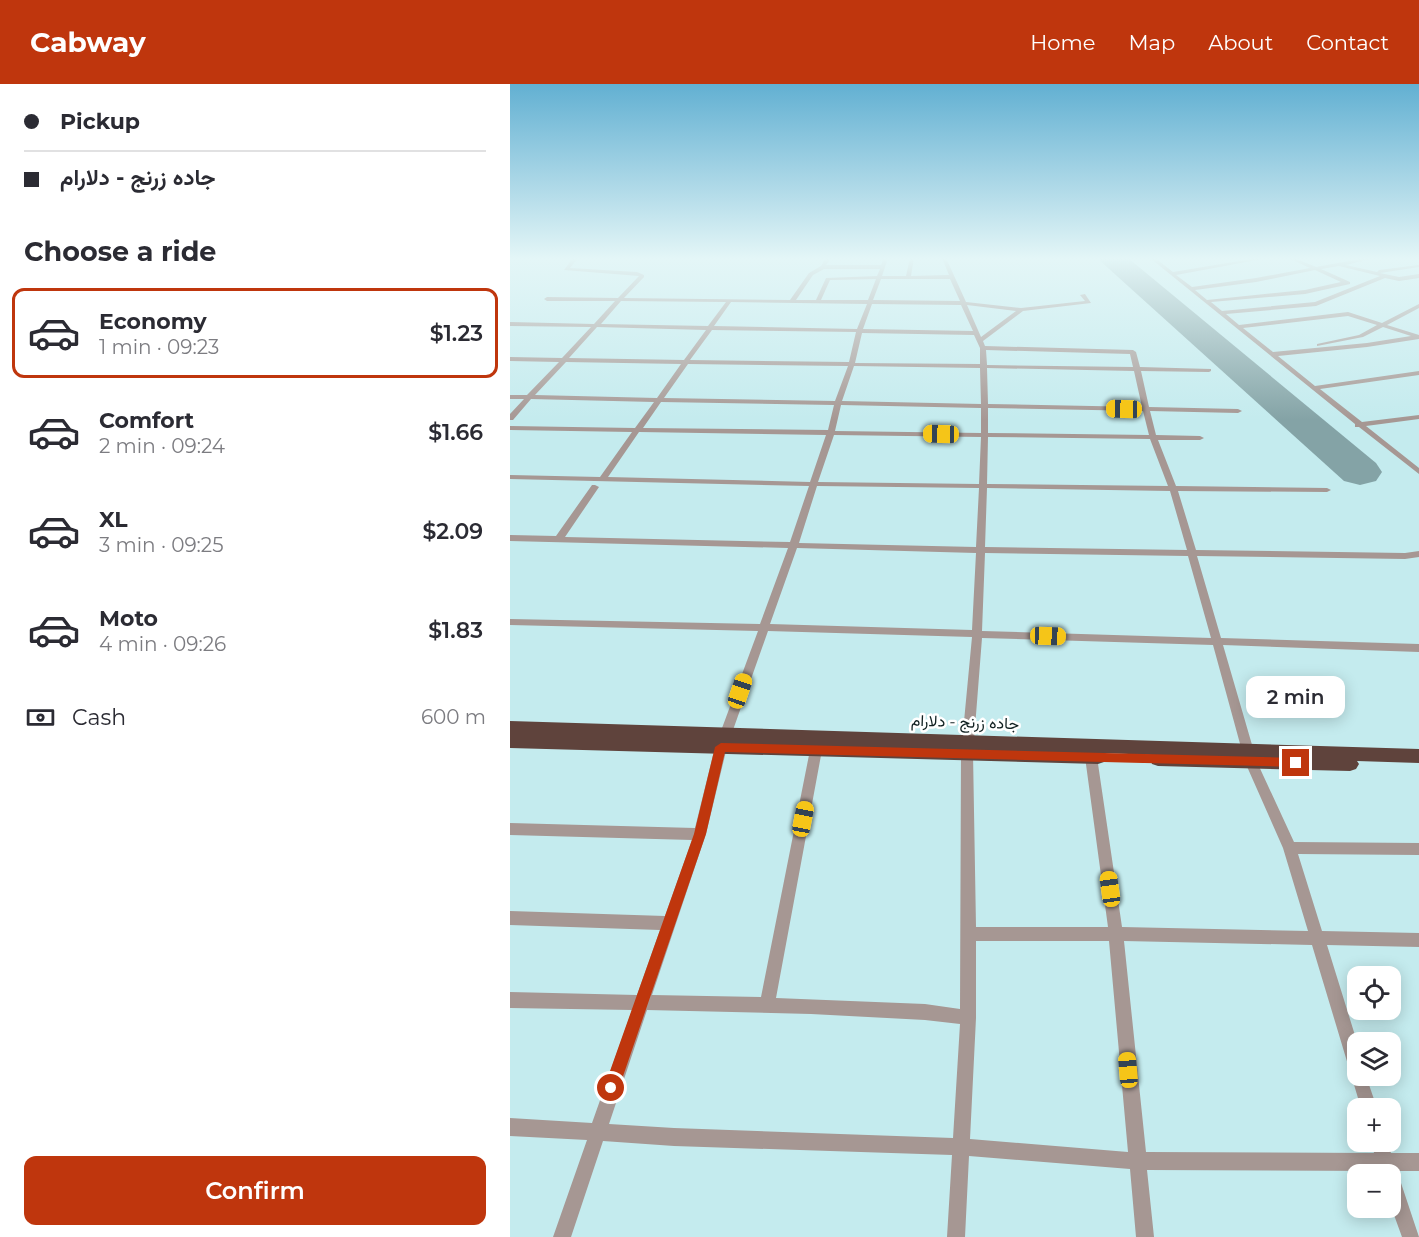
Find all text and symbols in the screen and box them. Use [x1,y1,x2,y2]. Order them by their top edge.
text: Cabway [30,25,146,59]
text: Home [1030,30,1095,55]
text: Map [1128,30,1175,55]
text: About [1208,30,1273,55]
text: Contact [1306,30,1389,55]
text: Pickup [60,108,140,135]
text: جاده زرنج - دلارام [60,164,215,191]
text: Choose a ride [24,235,216,268]
icon: car [27,306,81,360]
text: Economy [99,308,207,335]
text: $1.23 [430,320,483,347]
text: 1 min · 09:23 [99,335,219,359]
car [1106,400,1142,418]
icon: car [27,405,81,459]
text: Comfort [99,407,194,434]
text: $1.66 [428,419,483,446]
car [923,425,959,443]
text: 2 min · 09:24 [99,434,225,458]
icon: car [27,504,81,558]
text: XL [99,506,128,533]
text: $2.09 [422,518,483,545]
text: 3 min · 09:25 [99,533,224,557]
icon: car [27,603,81,657]
text: Moto [99,605,158,632]
text: $1.83 [428,617,483,644]
car [1030,626,1066,646]
text: 4 min · 09:26 [99,632,226,656]
car [726,671,754,711]
callout: 2 min [1246,676,1346,718]
text: 2 min [1267,685,1324,709]
icon: cash [24,701,57,734]
text: Cash [72,704,126,731]
text: 600 m [421,705,486,729]
street label: جاده زرنج - دلارام [910,711,1020,735]
route end [1282,749,1309,776]
car [791,800,815,838]
car [1099,870,1121,908]
map controls [1347,966,1401,1218]
button: locate [1347,966,1401,1020]
button: layers [1347,1032,1401,1086]
car [1117,1051,1139,1089]
route start [597,1074,624,1101]
button: + [1347,1098,1401,1152]
button: Confirm [24,1156,486,1225]
button: − [1347,1164,1401,1218]

